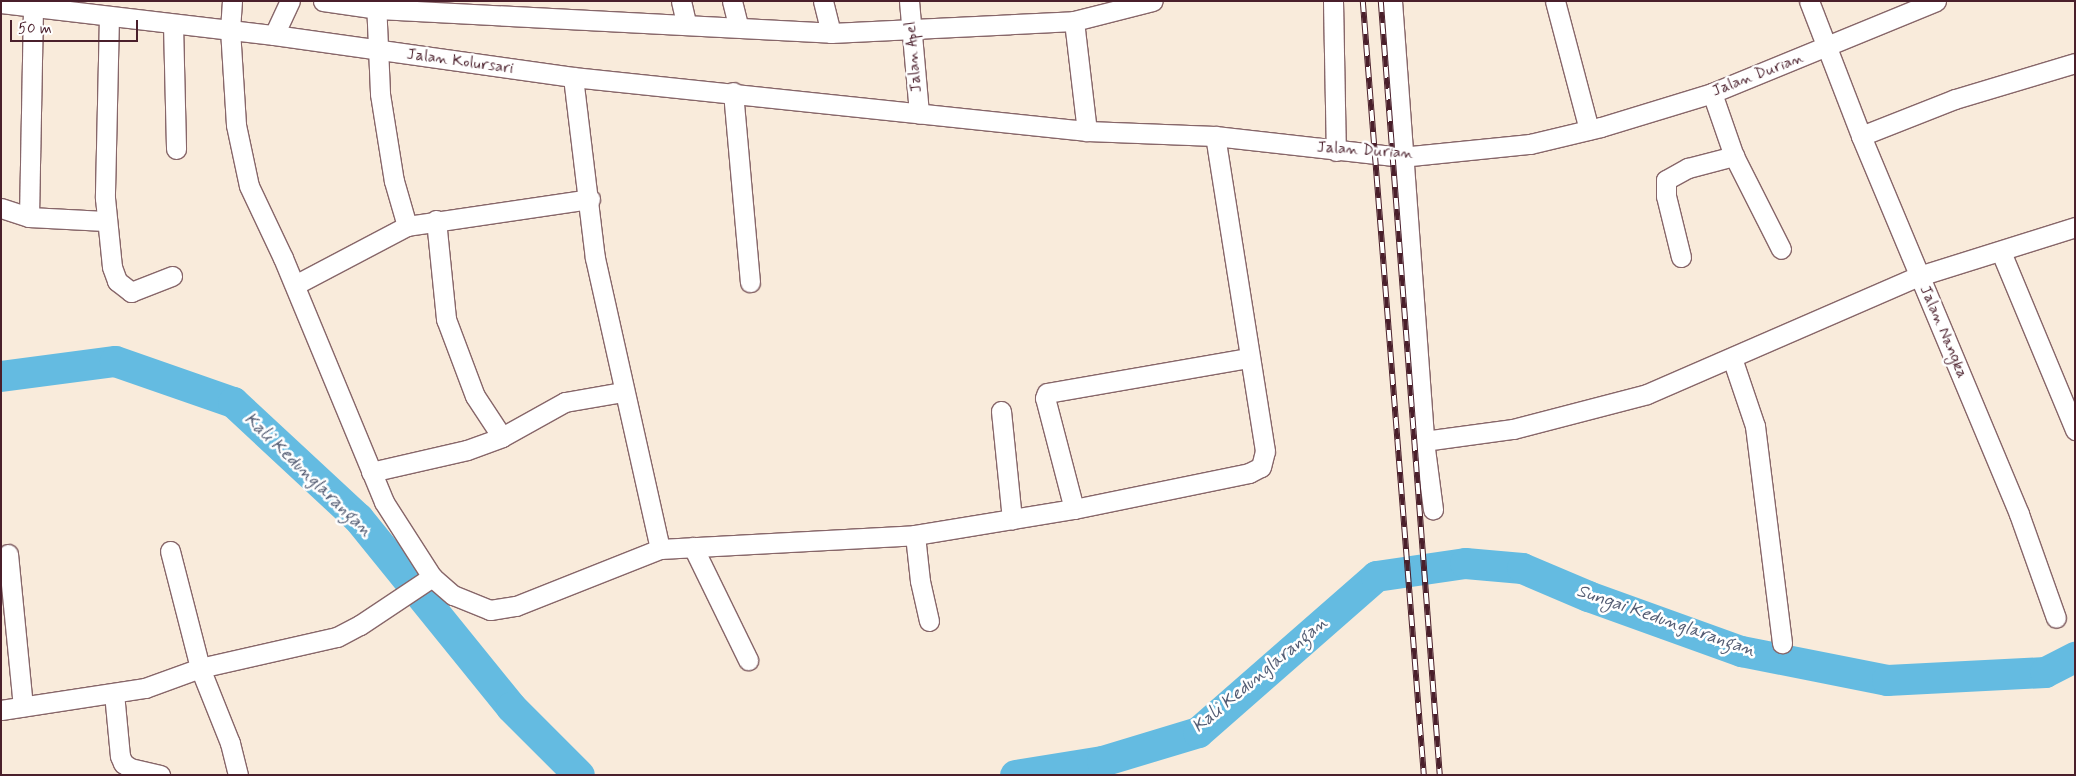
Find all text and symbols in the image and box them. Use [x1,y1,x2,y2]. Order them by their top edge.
scale bar [12,10,140,42]
text: 50 m [18,19,52,39]
street label: Jalan Apel [901,21,927,93]
street label: Jalan Kolursari [405,45,515,79]
street label: Jalan Durian [1709,49,1807,101]
street label: Jalan Durian [1316,138,1414,164]
street label: Jalan Nangka [1915,283,1971,381]
water label: Kali Kedunglarangan [239,408,377,542]
water label: Sungai Kedunglarangan [1574,580,1758,662]
water label: Kali Kedunglarangan [1188,612,1332,738]

